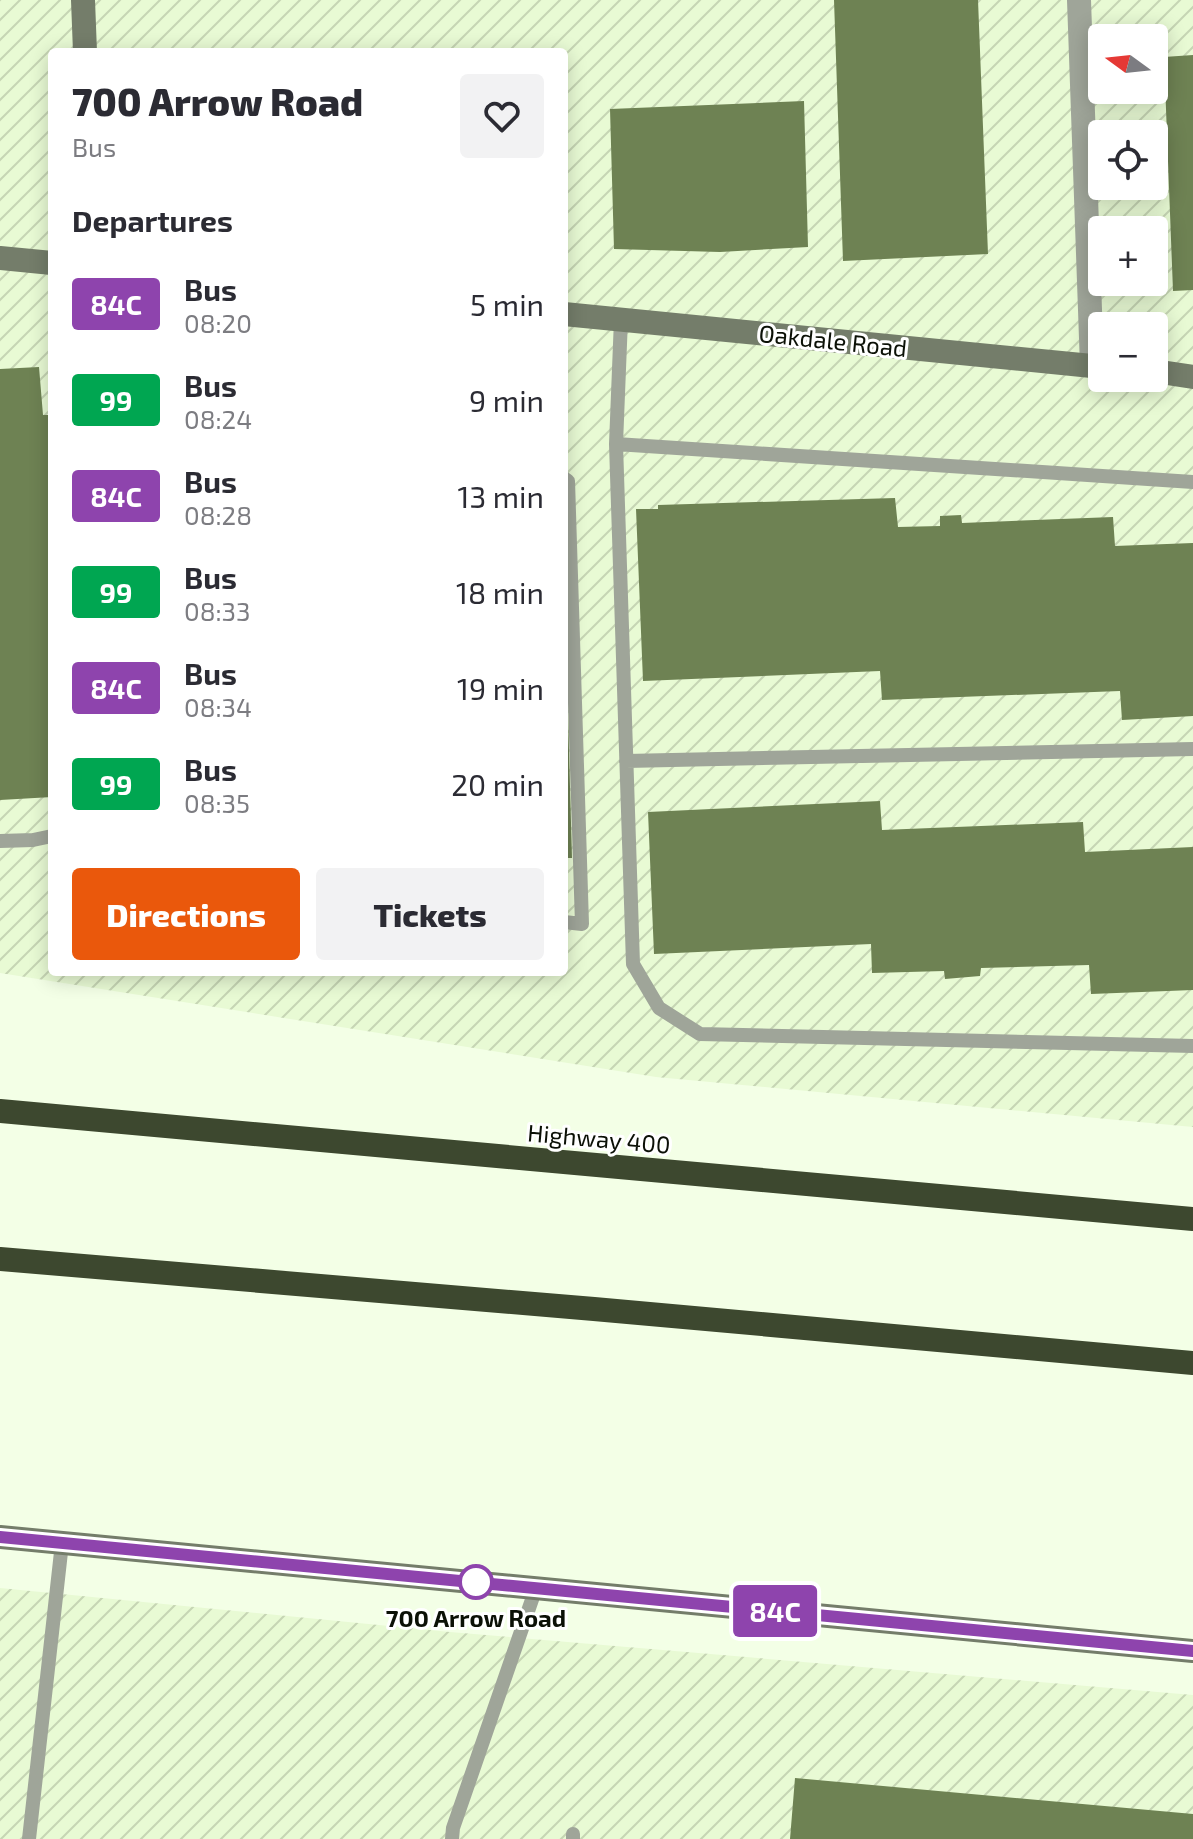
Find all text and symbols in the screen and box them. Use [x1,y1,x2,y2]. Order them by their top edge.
north arrow [1088,24,1168,104]
map controls [1088,24,1168,392]
button: heart [460,74,544,158]
text: 700 Arrow Road [72,78,363,124]
button: locate [1088,120,1168,200]
text: Bus [72,131,116,162]
text: Departures [72,202,233,238]
button: + [1088,216,1168,296]
text: Bus [184,271,237,307]
text: 5 min [470,286,544,322]
text: 84C [90,287,142,321]
text: 08:20 [184,307,252,338]
button: − [1088,312,1168,392]
street label: Oakdale Road [758,318,908,362]
text: Bus [184,367,237,403]
text: 9 min [469,382,544,418]
text: 99 [99,383,133,417]
text: 08:24 [184,403,252,434]
text: Bus [184,463,237,499]
text: 13 min [458,478,544,514]
text: 84C [90,479,142,513]
text: 08:28 [184,499,252,530]
text: Bus [184,559,237,595]
text: 18 min [456,574,544,610]
text: 99 [99,575,133,609]
text: 08:33 [184,595,251,626]
text: Bus [184,655,237,691]
text: 19 min [457,670,544,706]
text: 84C [90,671,142,705]
text: 08:34 [184,691,252,722]
text: Bus [184,751,237,787]
text: 20 min [451,766,544,802]
text: 99 [99,767,133,801]
text: 08:35 [184,787,250,818]
button: Directions [72,868,300,960]
button: Tickets [316,868,544,960]
street label: Highway 400 [526,1117,672,1159]
marker: 700 Arrow Road [459,1565,493,1599]
line badge: 84C [729,1585,821,1637]
text: 84C [749,1594,801,1628]
place label: 700 Arrow Road [386,1603,566,1632]

